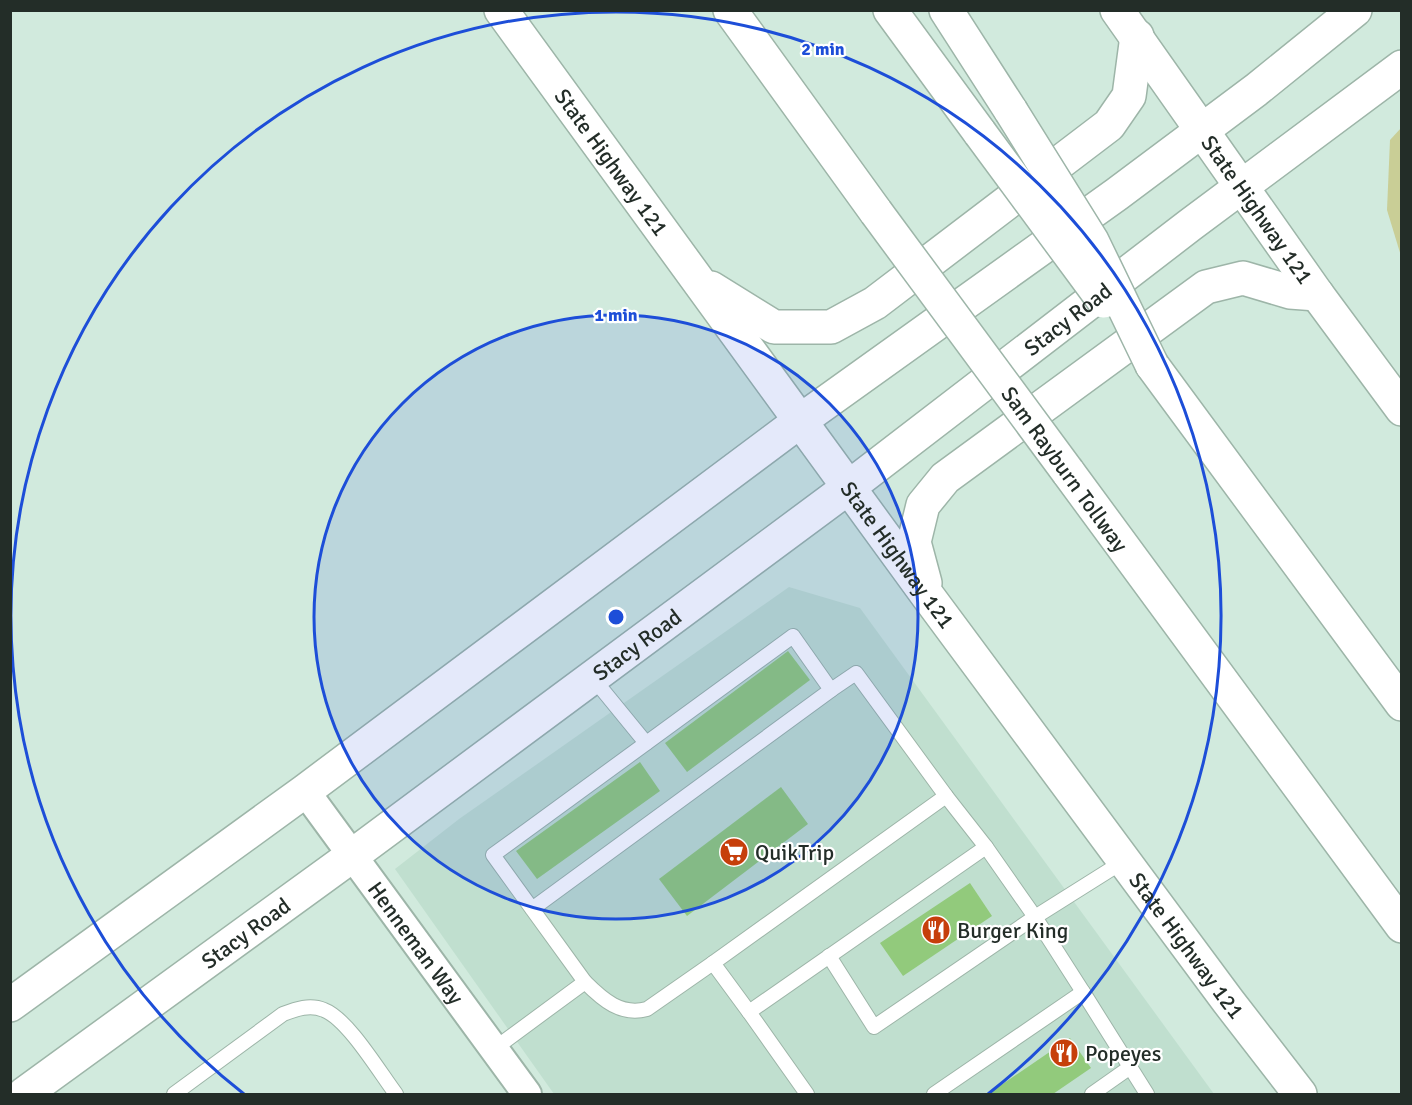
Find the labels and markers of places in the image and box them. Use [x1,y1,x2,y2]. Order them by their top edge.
centre of rings [606,607,626,627]
supermarket icon: QuikTrip [718,836,750,868]
place label: QuikTrip [755,839,834,866]
restaurant icon: Burger King [920,914,952,946]
place label: Burger King [957,917,1069,944]
restaurant icon: Popeyes [1048,1037,1080,1069]
place label: Popeyes [1085,1040,1161,1067]

